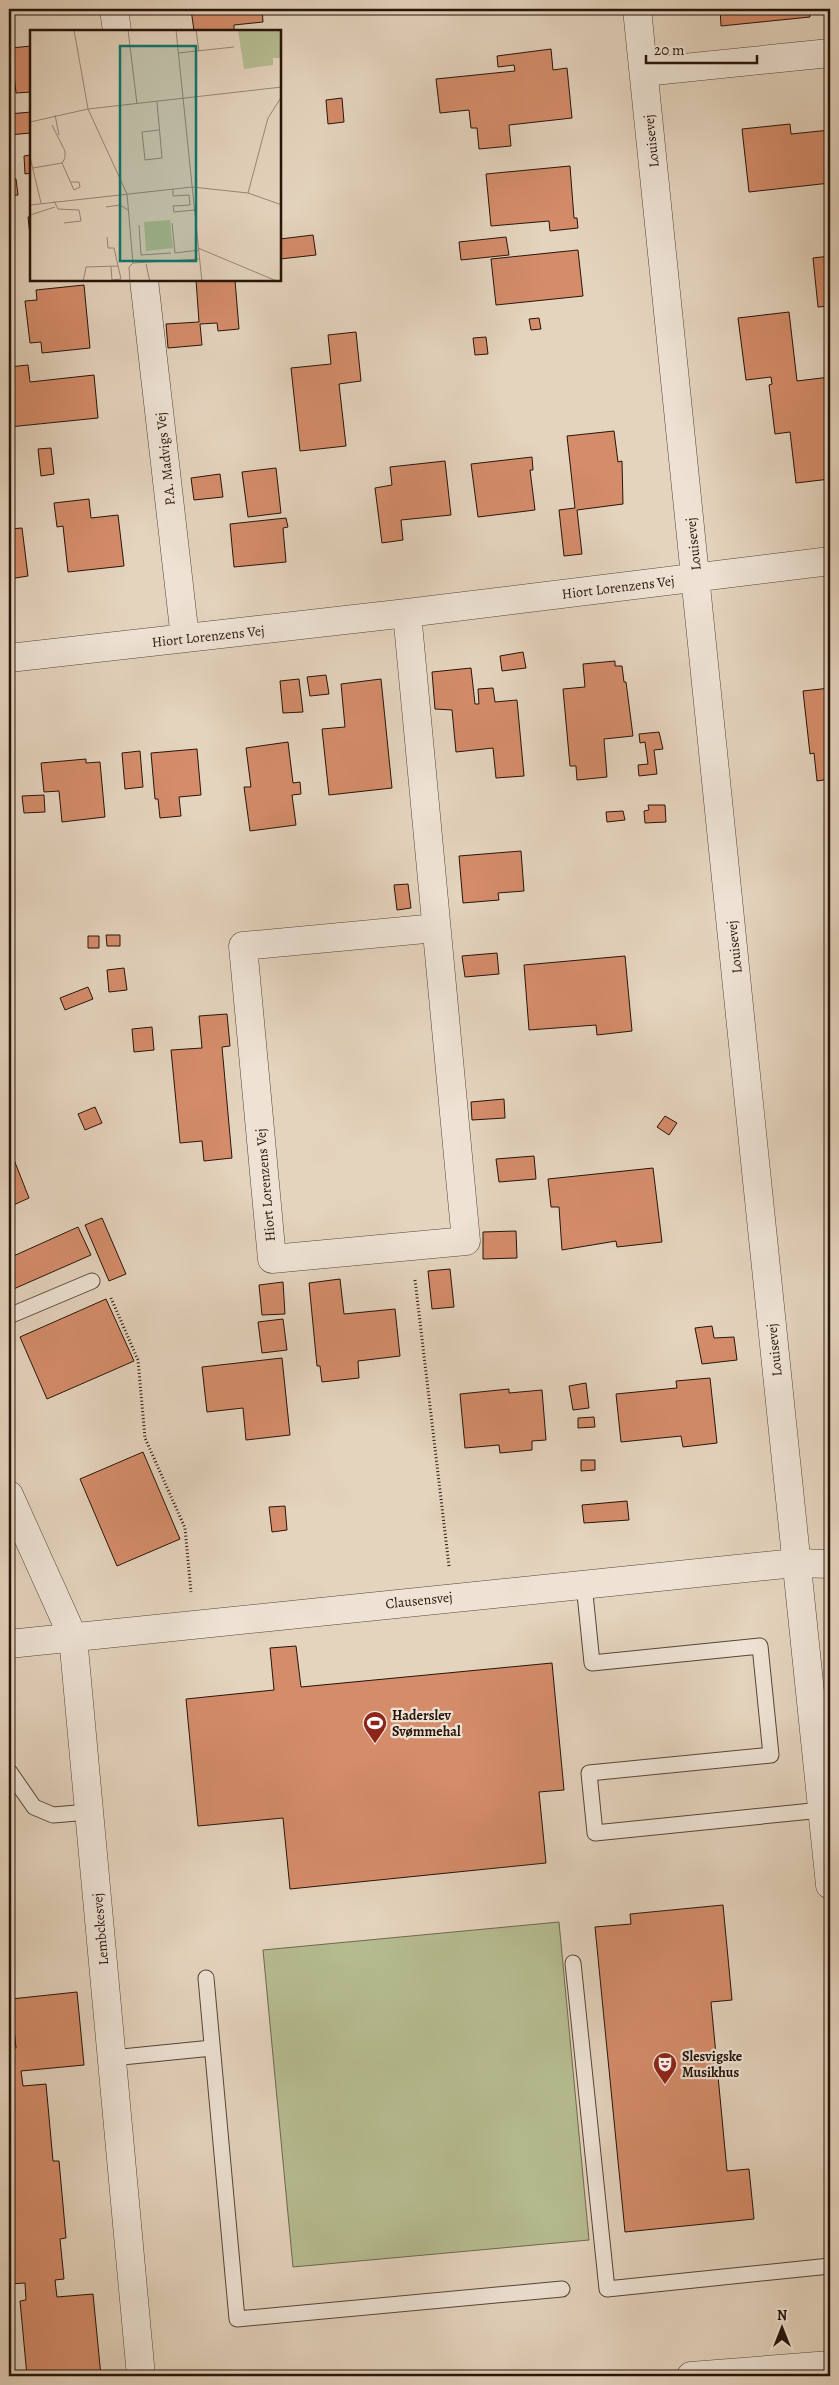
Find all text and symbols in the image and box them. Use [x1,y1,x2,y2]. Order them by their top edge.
inset map [30,30,281,281]
scale bar [646,32,758,64]
text: 20 m [654,40,685,60]
street label: Louisevej [639,113,664,168]
street label: P.A. Madvigs Vej [151,411,180,507]
street label: Louisevej [681,516,706,571]
street label: Hiort Lorenzens Vej [561,571,675,604]
street label: Hiort Lorenzens Vej [151,621,265,652]
street label: Louisevej [722,919,747,974]
street label: Hiort Lorenzens Vej [251,1128,280,1242]
street label: Louisevej [762,1322,787,1377]
street label: Clausensvej [385,1588,453,1613]
place label: Haderslev Svømmehal [392,1706,461,1741]
sports icon: Haderslev Svømmehal [362,1710,388,1744]
street label: Lembckesvej [88,1892,113,1966]
place label: Slesvigske Musikhus [682,2047,743,2082]
theatre icon: Slesvigske Musikhus [652,2051,678,2085]
north arrow [756,2302,806,2352]
text: N [777,2306,787,2325]

